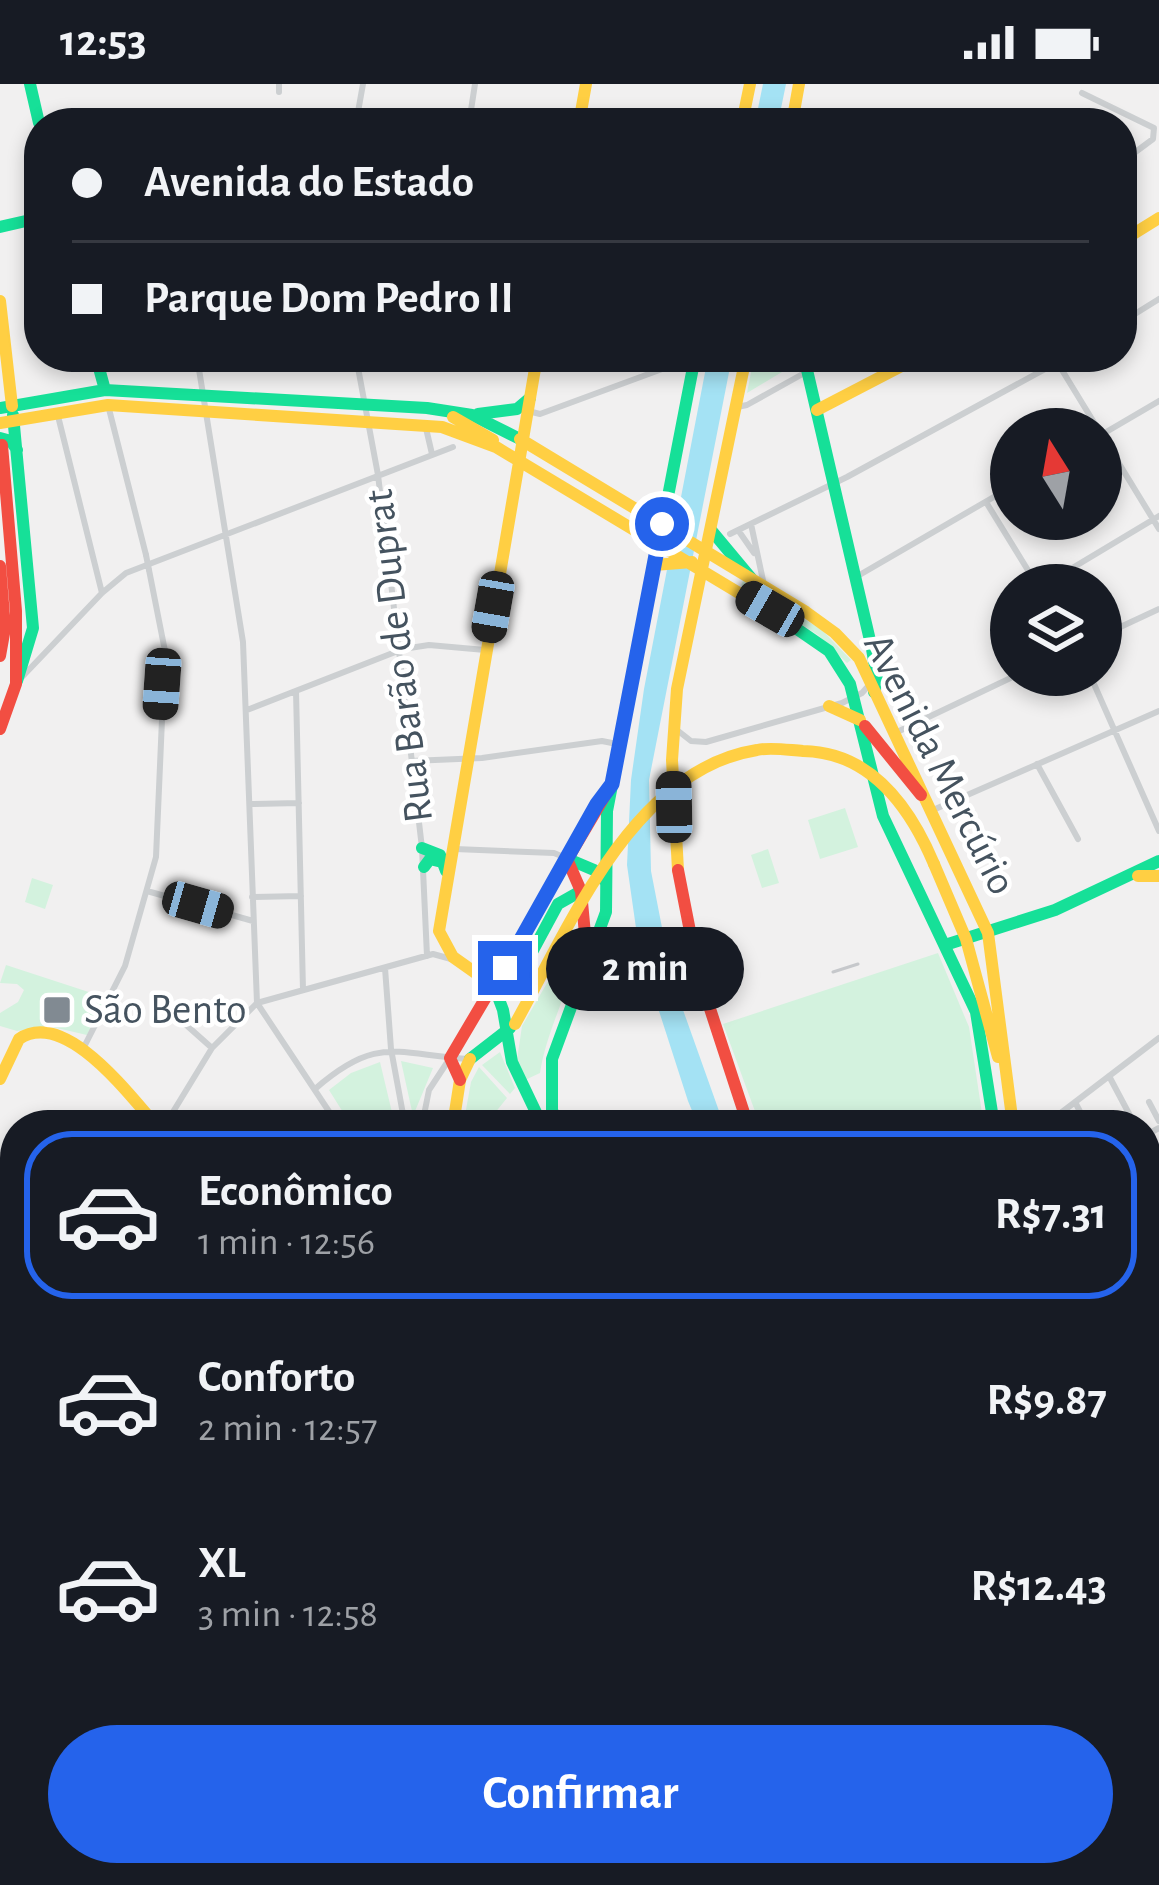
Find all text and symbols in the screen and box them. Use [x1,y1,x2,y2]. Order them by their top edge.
text: 12:53 [60,19,147,64]
text: Avenida do Estado [144,160,474,205]
text: Parque Dom Pedro II [144,276,514,321]
north arrow [990,408,1122,540]
map controls [990,408,1122,696]
street label: Rua Barão de Duprat [358,487,440,825]
route start [635,497,689,551]
button: layers [990,564,1122,696]
car [469,568,517,646]
car [730,575,810,643]
street label: Avenida Mercúrio [856,627,1024,901]
car [142,647,182,721]
car [655,771,693,843]
car [158,878,238,932]
callout: 2 min [547,926,745,1010]
route end [478,941,532,995]
text: 2 min [602,949,688,988]
place label: São Bento [84,989,247,1031]
marker: São Bento [41,994,73,1026]
icon: car [54,1161,162,1269]
text: Econômico [198,1169,393,1214]
text: R$7.31 [995,1192,1107,1237]
text: 1 min · 12:56 [198,1223,375,1262]
icon: car [54,1347,162,1455]
text: Conforto [198,1355,355,1400]
text: R$9.87 [987,1378,1107,1423]
text: 2 min · 12:57 [198,1409,377,1448]
icon: car [54,1533,162,1641]
text: XL [198,1541,246,1586]
text: R$12.43 [970,1564,1107,1609]
text: 3 min · 12:58 [198,1595,378,1634]
button: Confirmar [48,1725,1113,1863]

